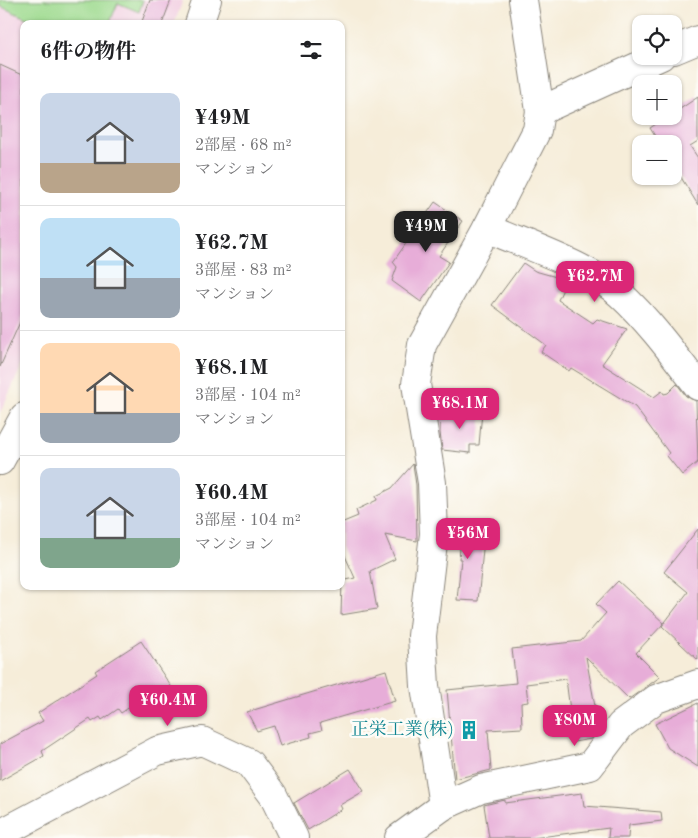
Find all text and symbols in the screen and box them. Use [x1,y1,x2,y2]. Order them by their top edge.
map controls [632,15,682,185]
button: locate [632,15,682,65]
icon: filters [297,36,325,64]
text: 6件の物件 [40,42,136,63]
button: + [632,75,682,125]
text: ¥49M [195,108,250,129]
icon: home [80,113,140,173]
button: − [632,135,682,185]
text: 2部屋 · 68 m² [195,138,292,154]
text: マンション [195,162,274,178]
pin: ¥49M [396,210,456,253]
text: ¥49M [405,219,447,235]
text: ¥62.7M [195,233,268,254]
icon: home [80,238,140,298]
pin: ¥62.7M [554,260,636,303]
text: 3部屋 · 83 m² [195,263,292,279]
text: ¥62.7M [567,269,623,285]
text: マンション [195,287,274,303]
text: ¥68.1M [195,358,268,379]
icon: home [80,363,140,423]
text: 3部屋 · 104 m² [195,388,301,404]
pin: ¥68.1M [419,388,501,430]
text: ¥68.1M [432,396,488,412]
text: マンション [195,412,274,428]
text: ¥60.4M [195,483,268,504]
icon: home [80,488,140,548]
text: 3部屋 · 104 m² [195,513,301,529]
pin: ¥56M [438,518,498,560]
text: ¥56M [447,526,489,542]
text: マンション [195,537,274,553]
pin: ¥60.4M [127,684,209,727]
text: ¥60.4M [140,693,196,709]
pin: ¥80M [545,704,605,747]
text: ¥80M [554,713,596,729]
place label: 正栄工業(株) [351,719,454,739]
building icon: 正栄工業(株) [458,719,480,741]

